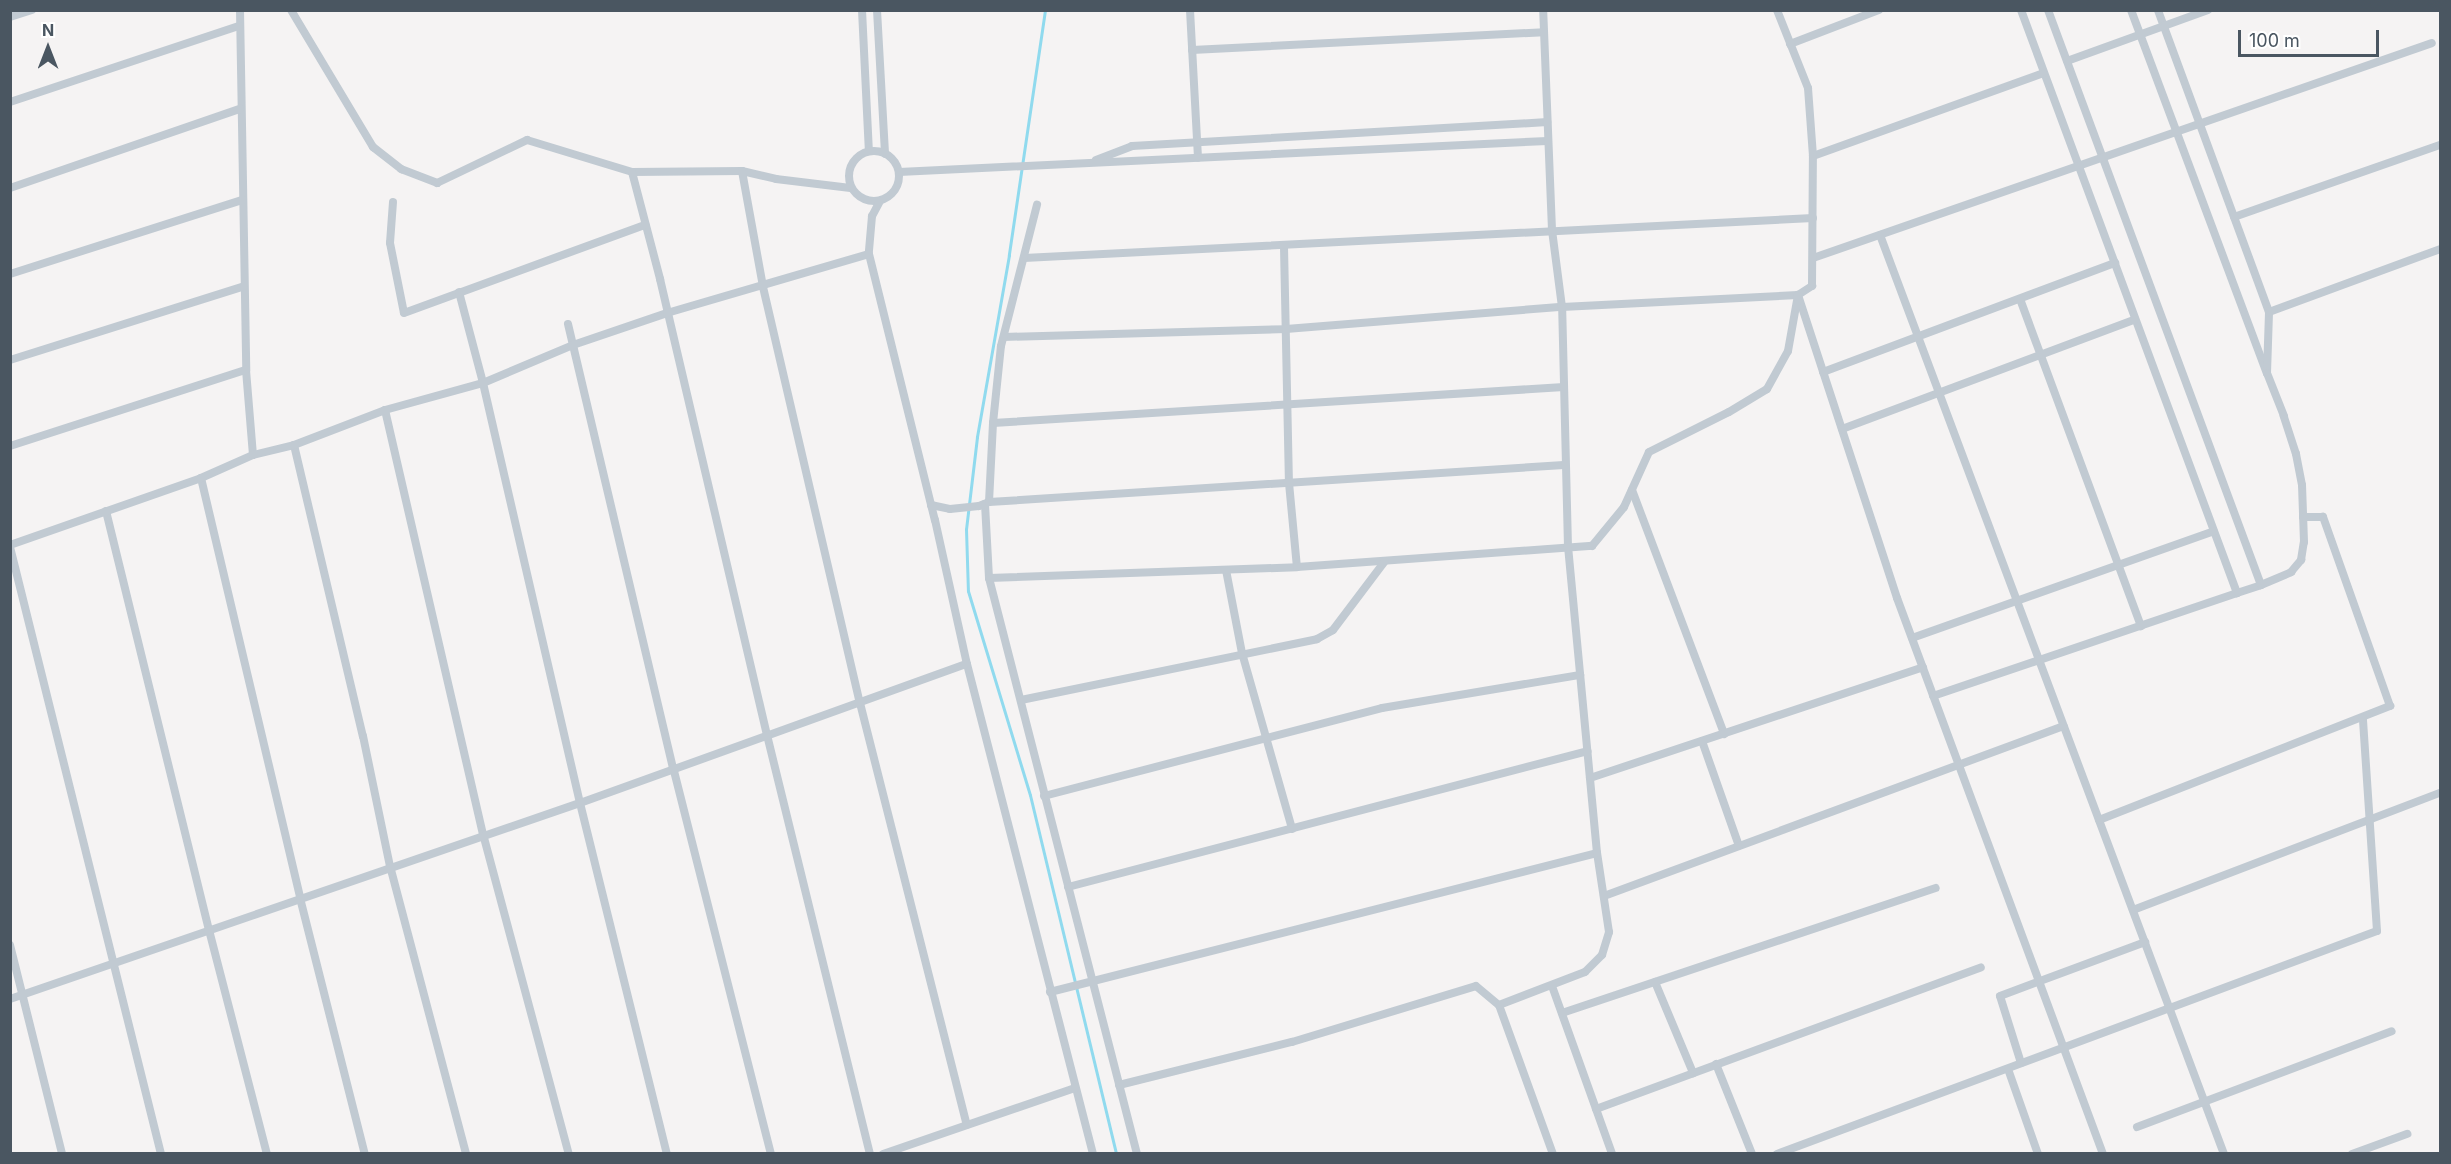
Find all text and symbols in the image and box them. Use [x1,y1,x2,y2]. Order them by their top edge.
north arrow [18,18,78,78]
scale bar [2241,18,2382,56]
text: N [42,20,54,40]
text: 100 m [2249,30,2300,51]

